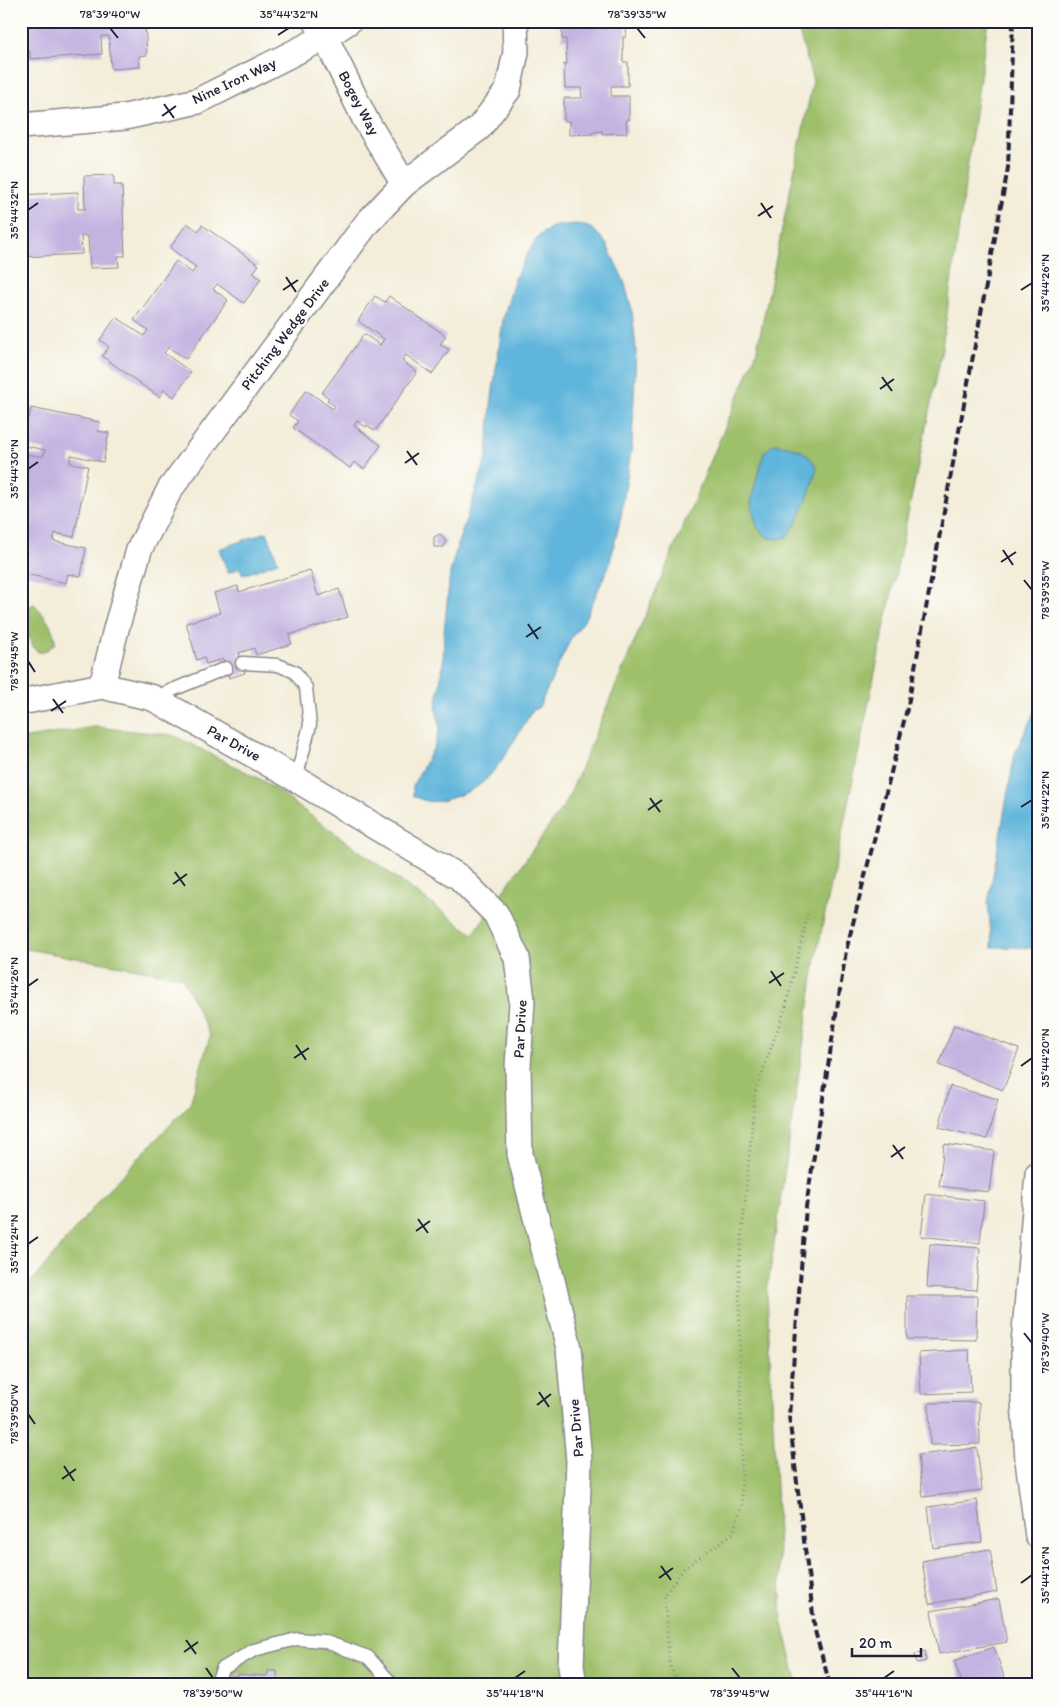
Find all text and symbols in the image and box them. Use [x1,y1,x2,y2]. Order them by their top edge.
text: 78°39'40"W [80,7,140,21]
text: 35°44'32"N [260,7,318,21]
text: 78°39'35"W [608,7,666,21]
street label: Nine Iron Way [189,54,279,108]
street label: Bogey Way [335,68,383,138]
text: 35°44'32"N [7,181,21,239]
text: 35°44'26"N [1038,254,1052,312]
street label: Pitching Wedge Drive [237,274,333,394]
text: 35°44'30"N [7,439,21,499]
text: 78°39'35"W [1038,561,1052,619]
text: 78°39'45"W [7,631,21,691]
street label: Par Drive [204,721,264,765]
text: 35°44'22"N [1038,771,1052,829]
text: 35°44'26"N [7,957,21,1015]
street label: Par Drive [509,999,531,1059]
text: 35°44'20"N [1038,1028,1052,1088]
text: 35°44'24"N [7,1214,21,1274]
text: 78°39'40"W [1038,1313,1052,1373]
text: 78°39'50"W [7,1384,21,1444]
street label: Par Drive [564,1398,588,1458]
text: 35°44'16"N [1038,1546,1052,1604]
scale bar [852,1626,920,1658]
text: 20 m [859,1634,893,1652]
text: 78°39'50"W [183,1686,243,1700]
text: 35°44'18"N [486,1686,544,1700]
text: 78°39'45"W [710,1686,770,1700]
text: 35°44'16"N [855,1686,913,1700]

